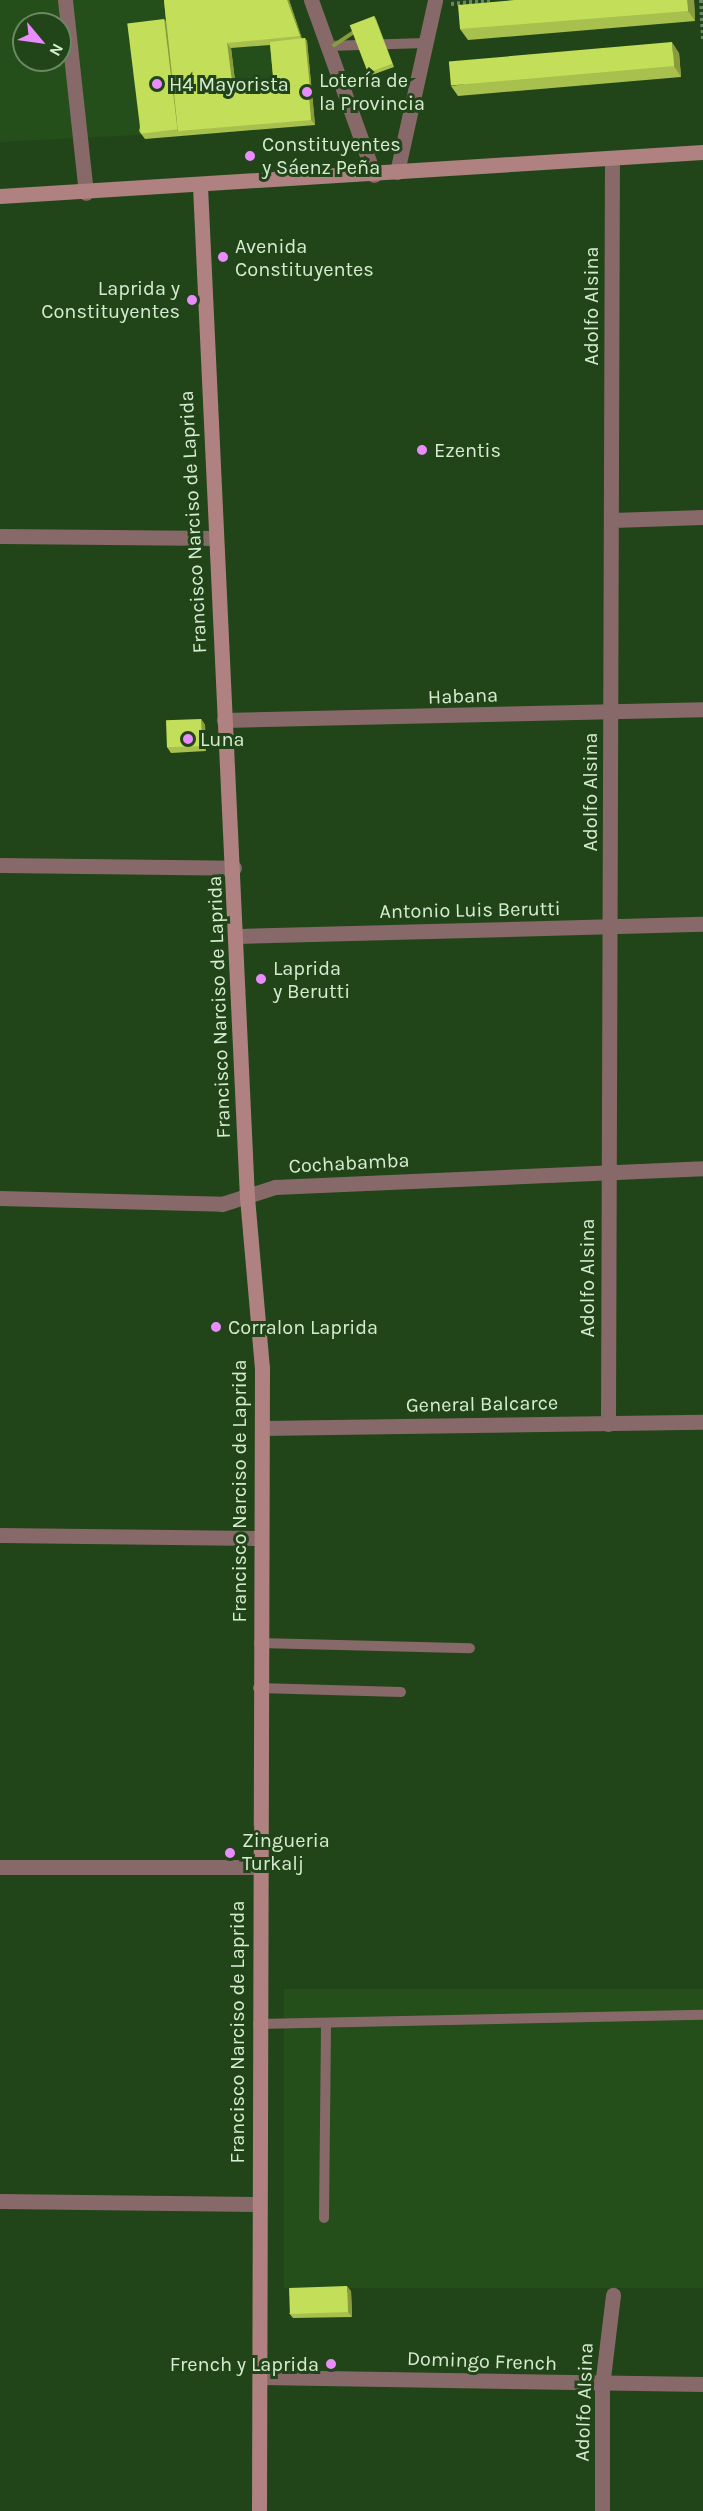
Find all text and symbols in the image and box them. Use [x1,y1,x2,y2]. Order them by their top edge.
north arrow [12,12,72,72]
text: N [45,40,68,60]
place label: Lotería de la Provincia [319,68,425,115]
place label: H4 Mayorista [169,72,289,96]
marker: H4 Mayorista [150,77,164,91]
marker: Lotería de la Provincia [300,85,314,99]
place label: Constituyentes y Sáenz Peña [262,132,401,179]
marker: Constituyentes y Sáenz Peña [243,149,257,163]
place label: Avenida Constituyentes [235,234,374,281]
street label: Adolfo Alsina [579,246,603,366]
marker: Avenida Constituyentes [216,250,230,264]
place label: Laprida y Constituyentes [41,276,180,323]
marker: Laprida y Constituyentes [185,293,199,307]
street label: Francisco Narciso de Laprida [174,390,212,654]
place label: Ezentis [434,438,501,462]
marker: Ezentis [415,443,429,457]
street label: Habana [427,683,499,709]
place label: Luna [200,727,245,751]
marker: Luna [181,732,195,746]
street label: Adolfo Alsina [578,732,602,852]
street label: Francisco Narciso de Laprida [202,875,236,1139]
street label: Antonio Luis Berutti [379,896,561,924]
place label: Laprida y Berutti [273,956,350,1003]
marker: Laprida y Berutti [254,972,268,986]
street label: Cochabamba [288,1148,410,1178]
street label: Adolfo Alsina [575,1218,599,1338]
place label: Corralon Laprida [228,1315,378,1339]
marker: Corralon Laprida [209,1320,223,1334]
street label: Francisco Narciso de Laprida [227,1360,251,1622]
street label: General Balcarce [406,1391,558,1417]
place label: Zingueria Turkalj [242,1829,330,1876]
marker: Zingueria Turkalj [223,1846,237,1860]
street label: Francisco Narciso de Laprida [225,1901,249,2163]
street label: Adolfo Alsina [570,2342,598,2462]
street label: Domingo French [406,2346,558,2376]
place label: French y Laprida [170,2352,319,2376]
marker: French y Laprida [324,2357,338,2371]

